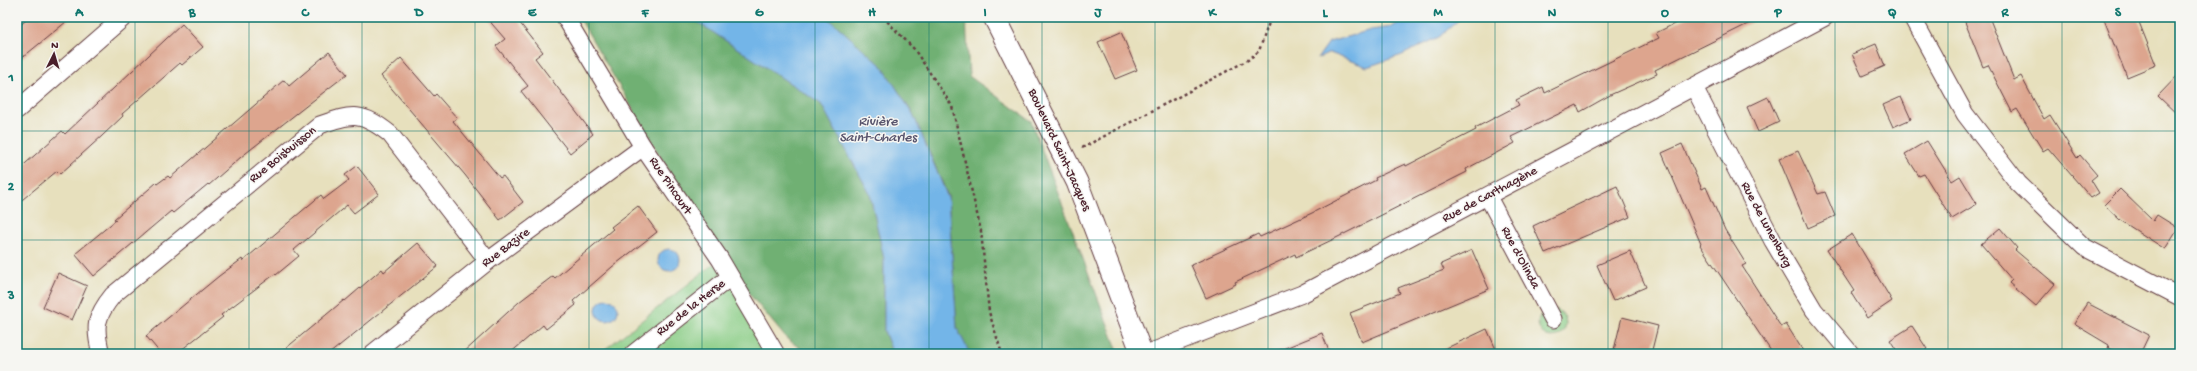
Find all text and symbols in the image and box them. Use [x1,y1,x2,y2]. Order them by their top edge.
text: A [74,6,84,21]
text: B [188,6,197,21]
text: C [300,6,310,21]
text: D [414,6,424,21]
text: E [528,6,537,21]
text: F [641,6,650,21]
text: G [755,6,764,21]
text: H [868,6,876,21]
text: I [983,6,987,21]
text: J [1094,6,1103,21]
text: K [1207,6,1217,21]
text: L [1323,6,1329,21]
text: M [1433,6,1443,21]
text: N [1548,6,1557,21]
text: O [1661,6,1669,21]
text: P [1773,6,1782,21]
text: Q [1888,6,1897,21]
text: R [2001,6,2010,21]
text: S [2115,6,2122,21]
north arrow [34,34,74,74]
text: N [51,40,59,52]
text: 1 [7,71,14,86]
street label: Boulevard Saint-Jacques [1024,86,1094,214]
water label: Rivière Saint-Charles [839,114,919,147]
street label: Rue Boisbuisson [246,123,320,187]
street label: Rue Pincourt [645,154,696,219]
street label: Rue de Carthagène [1440,163,1540,226]
text: 2 [8,180,15,195]
street label: Rue de Lunenburg [1737,180,1795,270]
street label: Rue d'Olinda [1497,224,1543,292]
street label: Rue Bazire [479,225,533,271]
street label: Rue de la Herse [653,276,729,340]
text: 3 [7,289,15,304]

